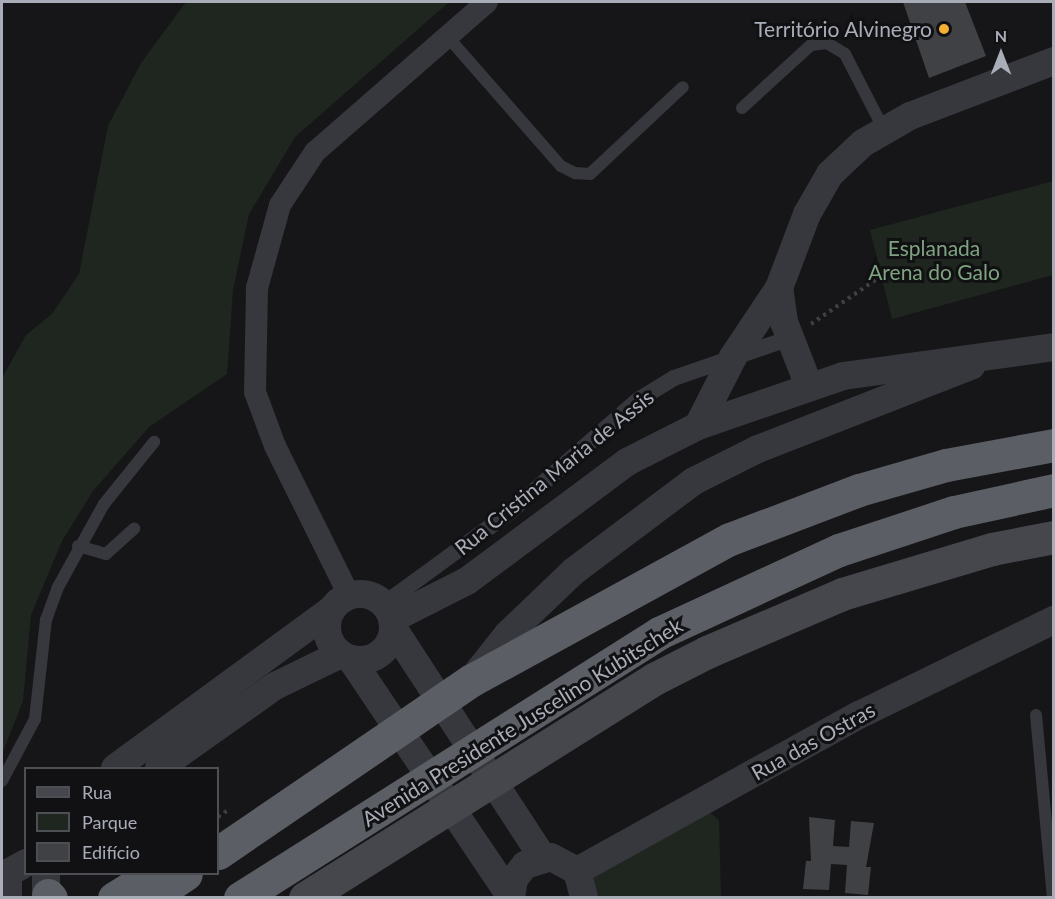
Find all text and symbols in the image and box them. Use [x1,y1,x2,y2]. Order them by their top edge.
place label: Território Alvinegro [754,16,932,42]
marker: Território Alvinegro [937,22,951,36]
north arrow [971,24,1031,84]
text: N [995,26,1007,45]
park label: Esplanada Arena do Galo [868,235,1000,285]
street label: Rua Cristina Maria de Assis [449,384,659,560]
street label: Avenida Presidente Juscelino Kubitschek [357,612,687,832]
street label: Rua das Ostras [747,697,879,785]
legend [24,767,219,875]
text: Rua [82,781,112,803]
text: Parque [82,811,137,833]
text: Edifício [82,841,140,863]

